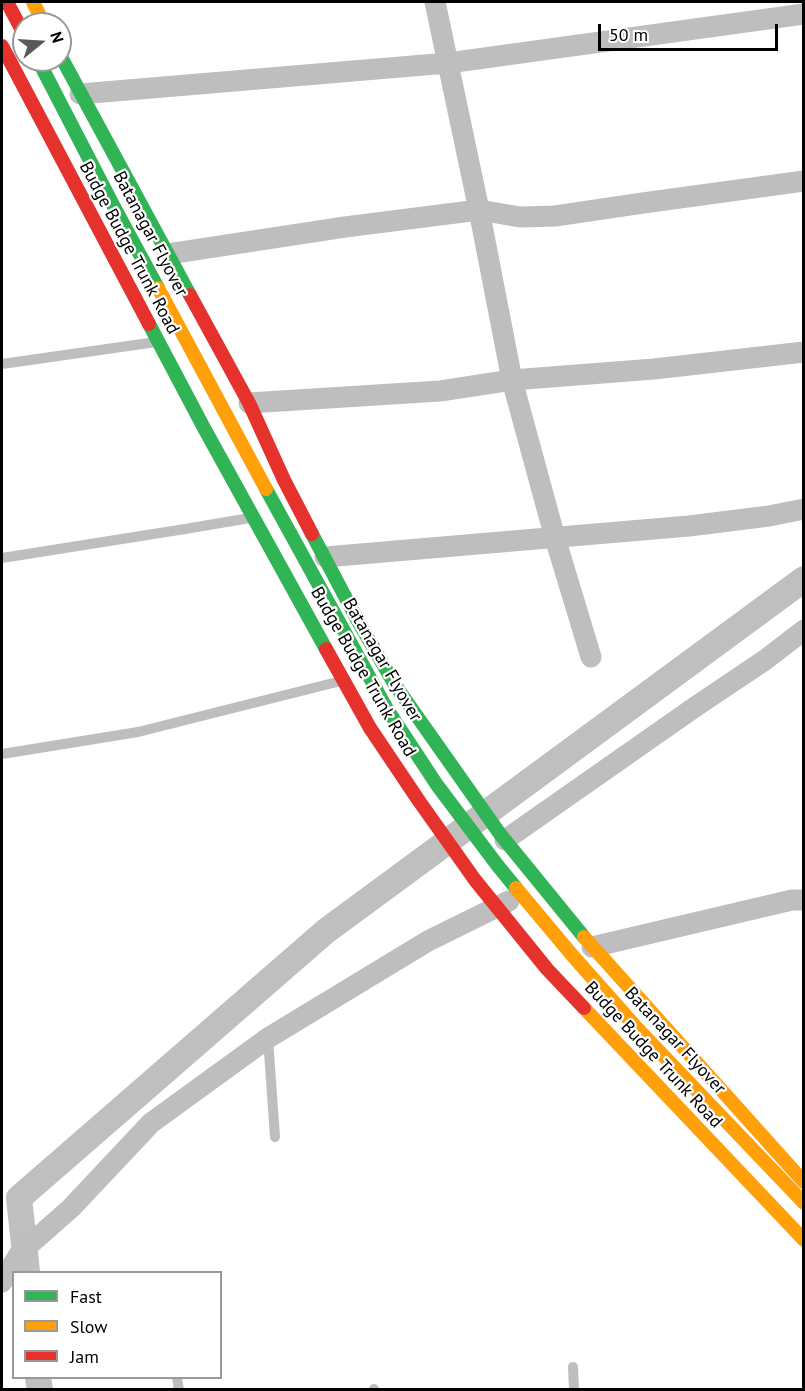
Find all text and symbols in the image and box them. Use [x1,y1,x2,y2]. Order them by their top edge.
north arrow [12,12,72,72]
scale bar [601,12,781,50]
text: 50 m [609,23,648,46]
text: N [46,29,68,45]
street label: Budge Budge Trunk Road [74,158,184,338]
street label: Batanagar Flyover [108,168,192,300]
street label: Budge Budge Trunk Road [306,583,420,761]
street label: Batanagar Flyover [338,595,426,725]
street label: Budge Budge Trunk Road [580,977,726,1133]
street label: Batanagar Flyover [620,983,730,1099]
legend [12,1271,222,1379]
text: Fast [70,1285,102,1308]
text: Slow [70,1315,108,1338]
text: Jam [70,1345,99,1368]

